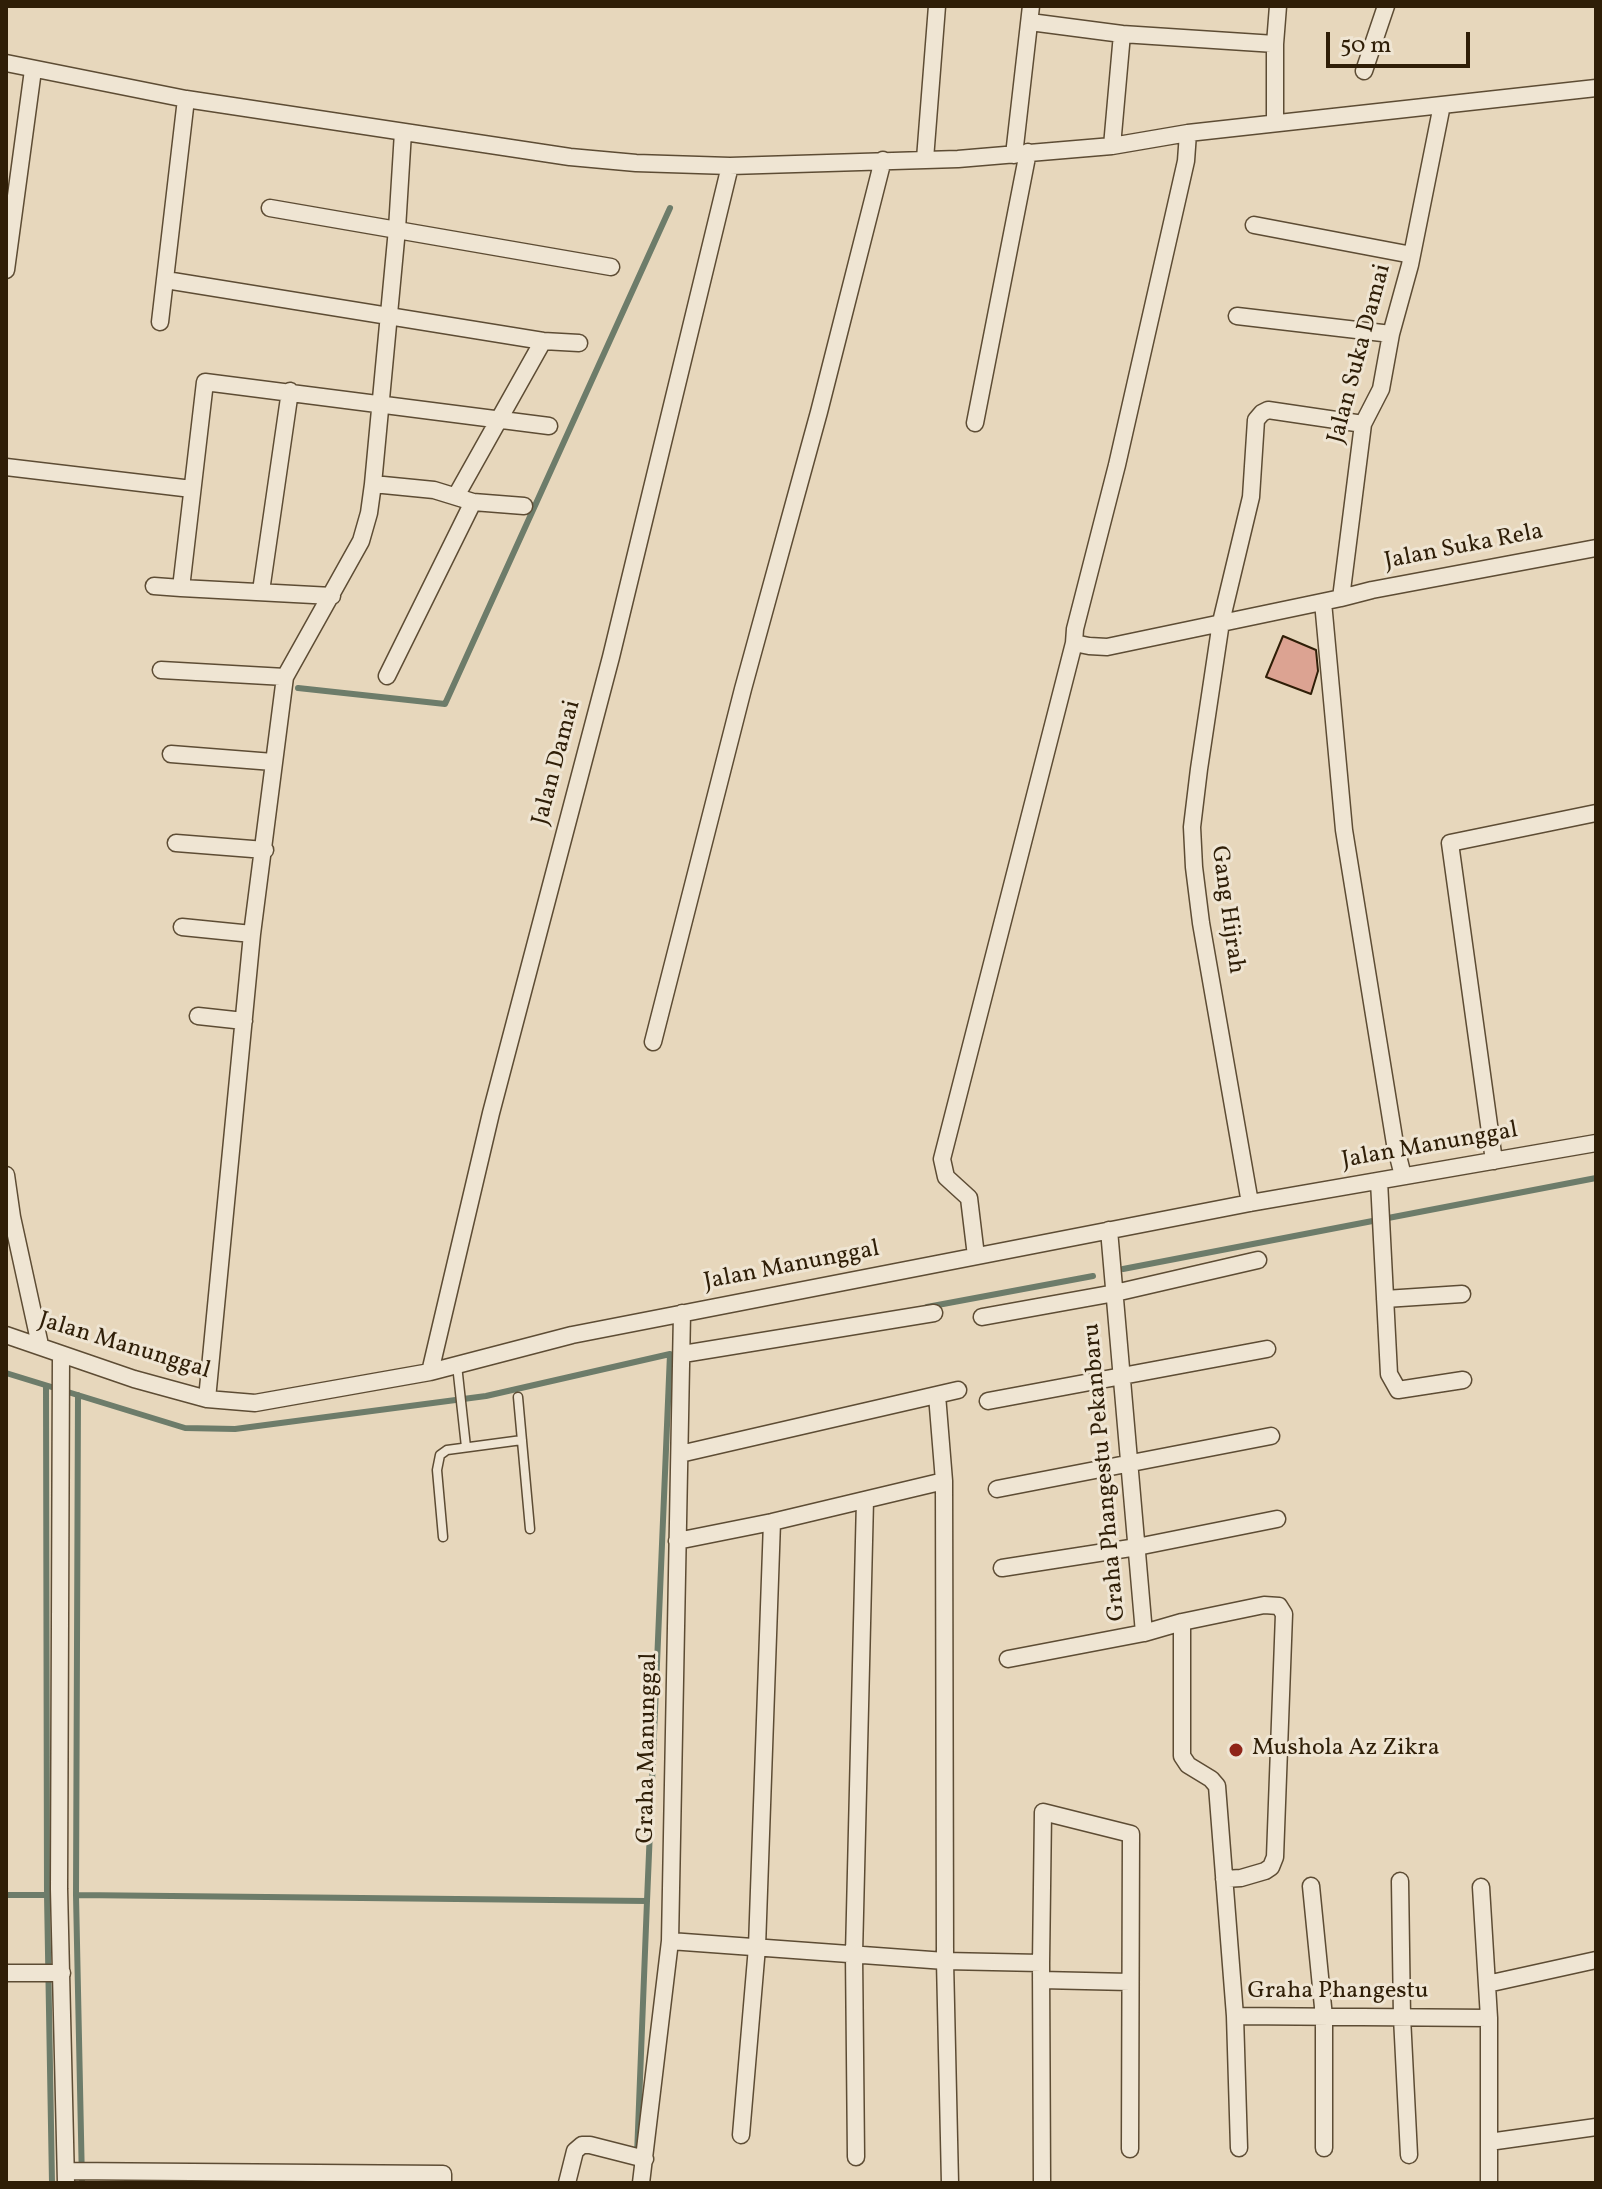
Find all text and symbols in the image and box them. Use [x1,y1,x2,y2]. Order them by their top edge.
scale bar [1330,16,1474,66]
text: 50 m [1340,29,1392,63]
street label: Jalan Suka Damai [1323,261,1399,447]
street label: Jalan Suka Rela [1382,518,1546,578]
street label: Jalan Damai [528,697,588,829]
street label: Gang Hijrah [1203,844,1249,976]
street label: Jalan Manunggal [1340,1117,1520,1177]
street label: Jalan Manunggal [702,1236,882,1298]
street label: Jalan Manunggal [35,1307,213,1387]
street label: Graha Phangestu Pekanbaru [1079,1322,1133,1622]
street label: Graha Manunggal [633,1652,665,1844]
place label: Mushola Az Zikra [1252,1736,1440,1764]
marker: Mushola Az Zikra [1227,1741,1245,1759]
street label: Graha Phangestu [1247,1979,1429,2007]

